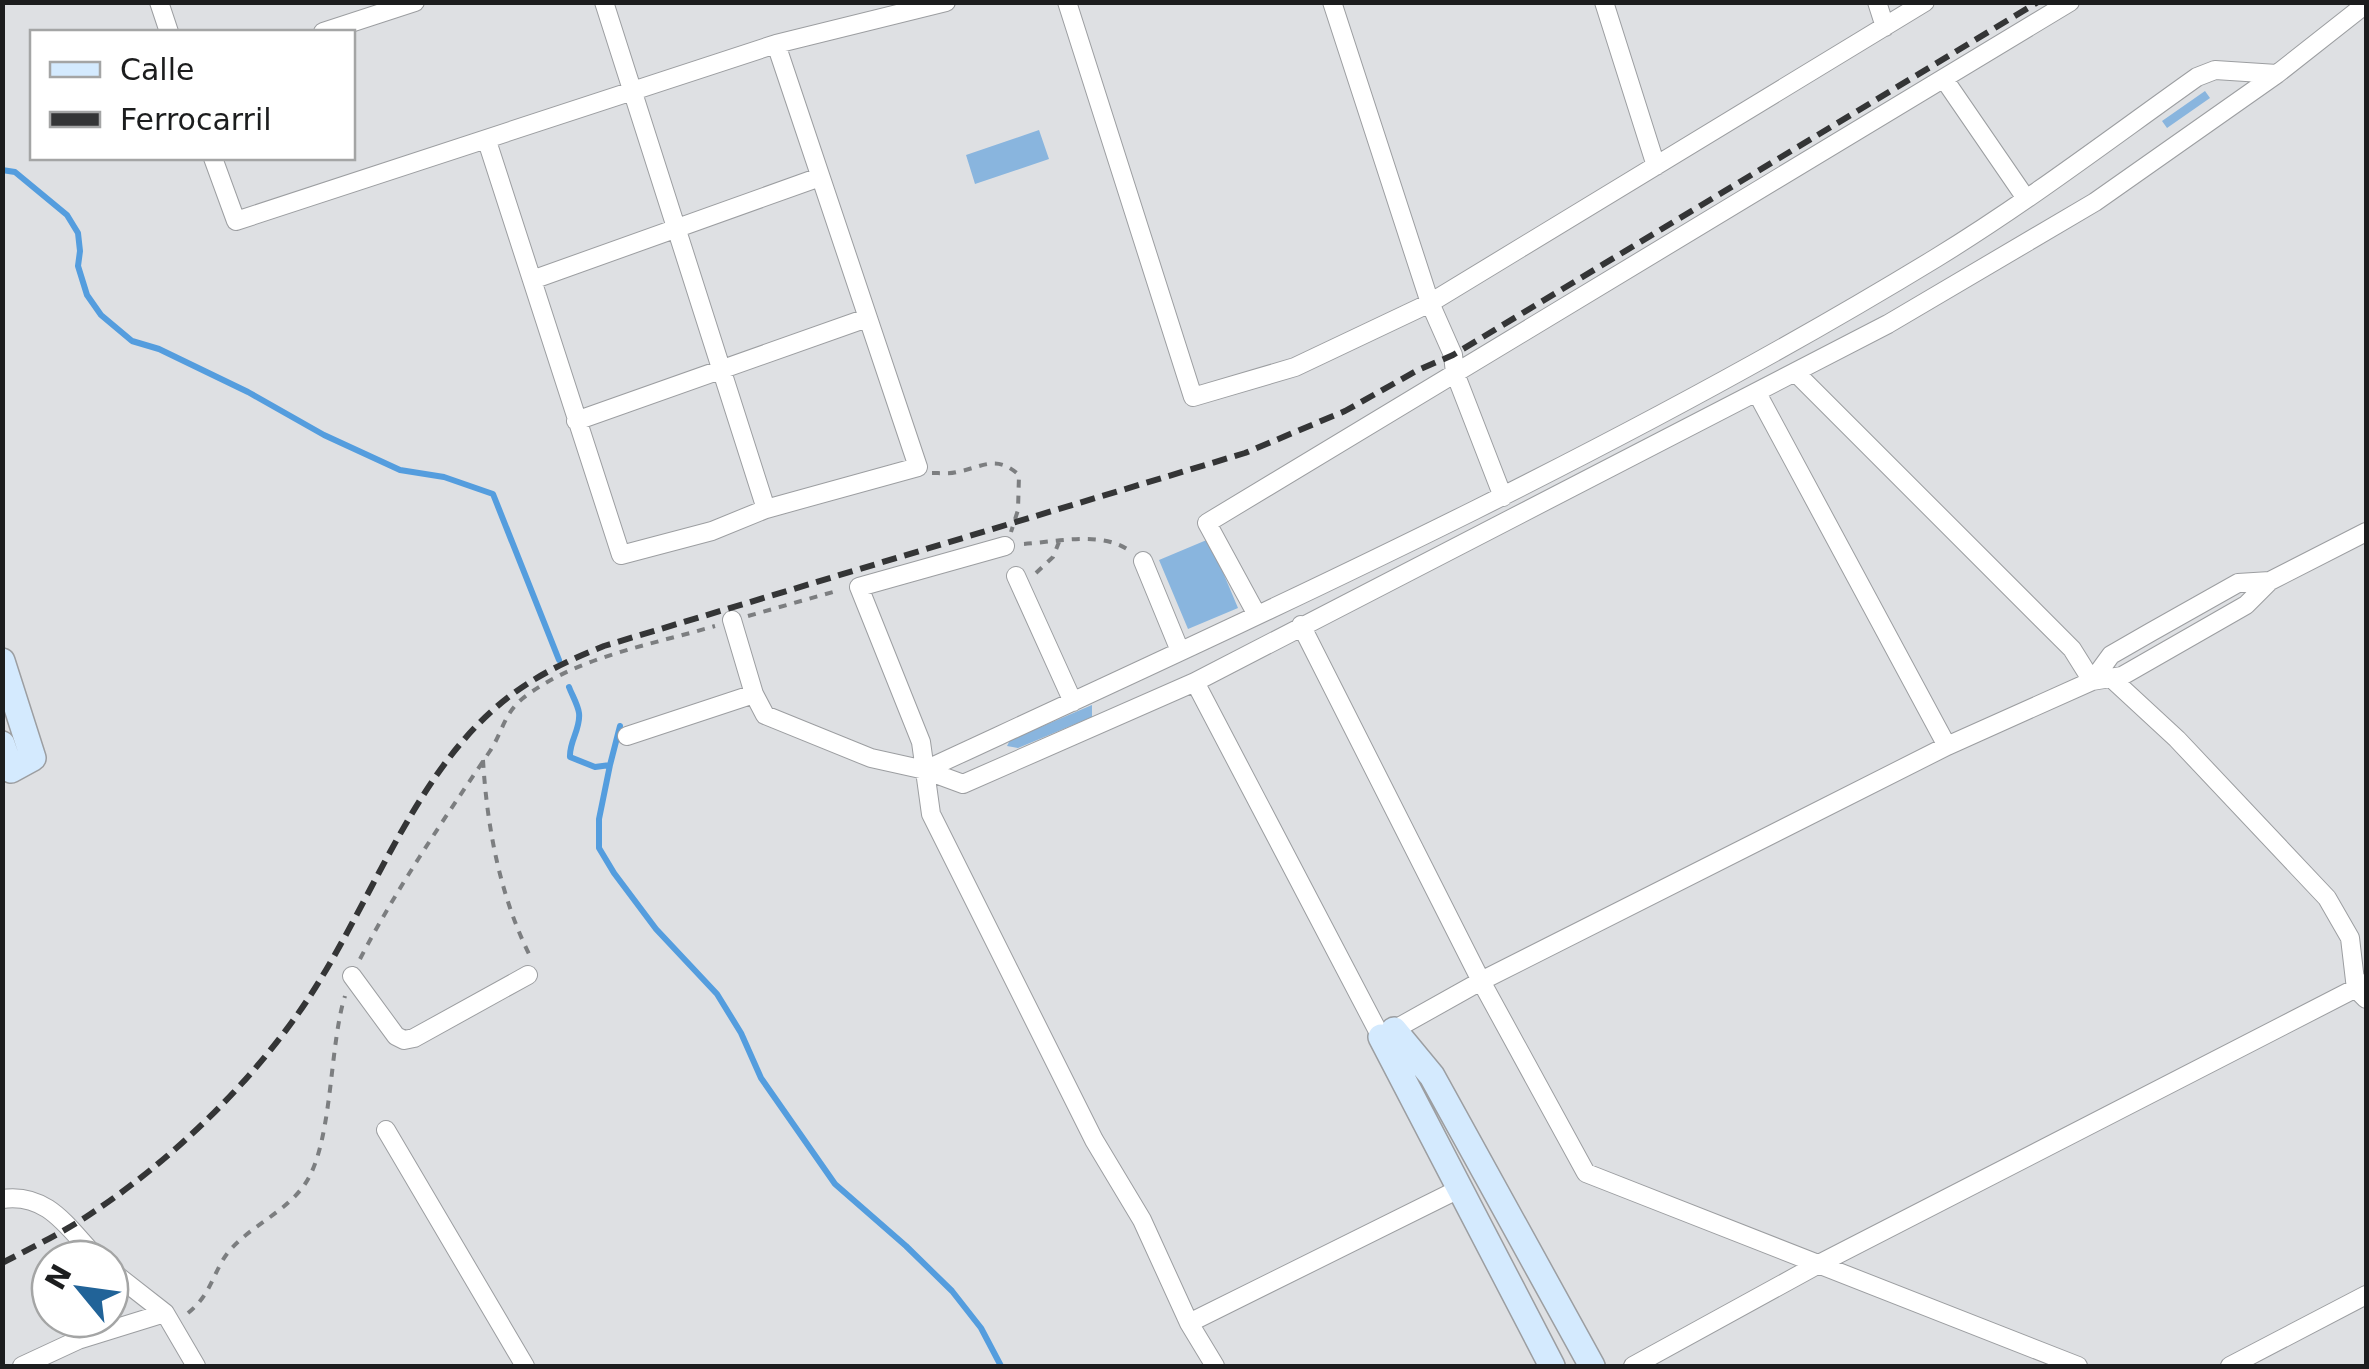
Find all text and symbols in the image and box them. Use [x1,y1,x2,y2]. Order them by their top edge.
legend [30,30,355,160]
text: Calle [120,52,194,87]
text: Ferrocarril [120,102,272,137]
north arrow [30,1239,130,1339]
text: N [38,1259,79,1295]

